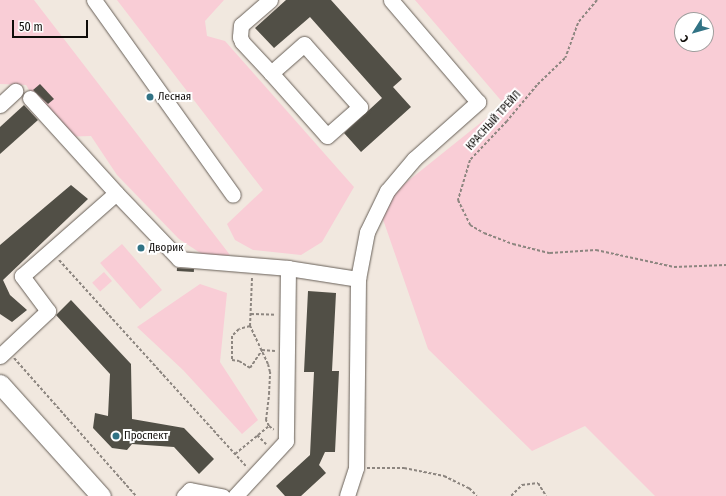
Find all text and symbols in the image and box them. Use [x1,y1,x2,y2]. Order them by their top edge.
scale bar [14,12,90,38]
north arrow [674,12,714,52]
text: 50 m [19,20,43,34]
text: С [678,33,692,45]
street label: КРАСНЫЙ ТРЕЙЛ [464,89,524,153]
place label: Лесная [158,90,191,104]
marker: Лесная [145,92,155,102]
place label: Дворик [149,241,183,255]
marker: Дворик [136,243,146,253]
place label: Проспект [124,429,168,443]
marker: Проспект [111,431,121,441]

